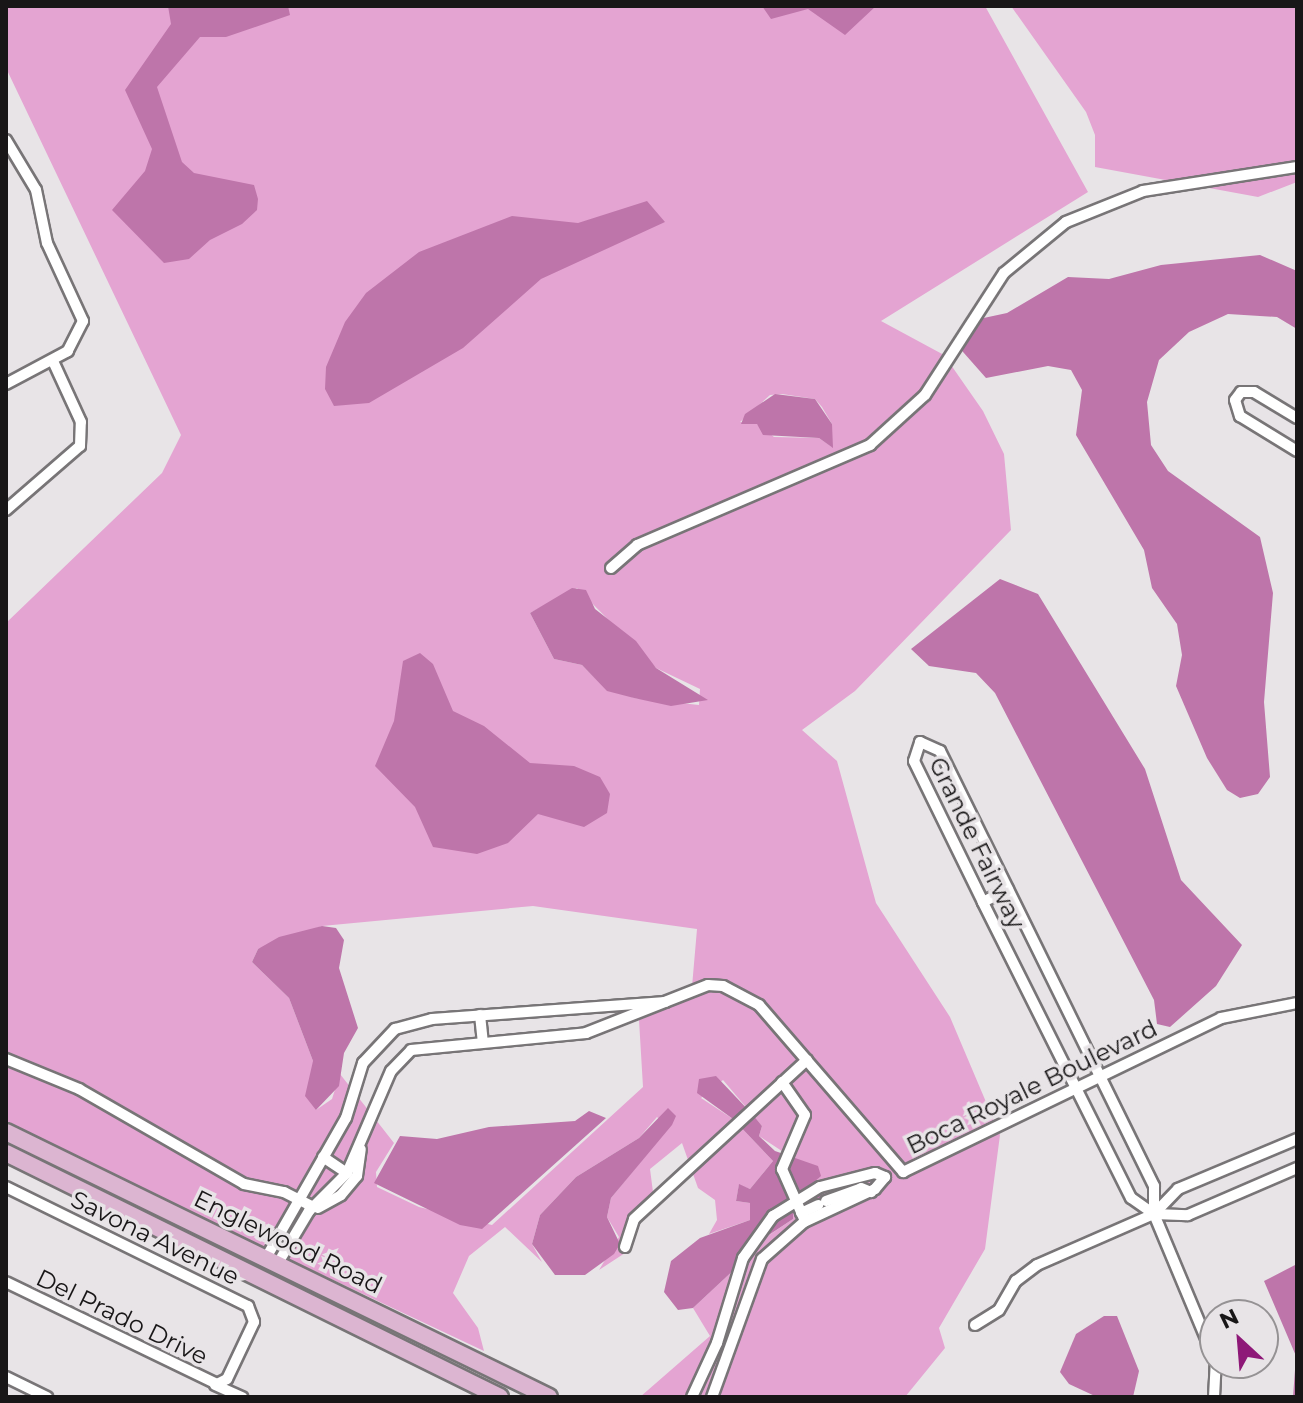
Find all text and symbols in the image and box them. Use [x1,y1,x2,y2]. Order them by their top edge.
street label: Grande Fairway [923,753,1031,933]
street label: Boca Royale Boulevard [902,1014,1162,1160]
street label: Englewood Road [189,1184,387,1300]
street label: Savona Avenue [66,1185,244,1291]
street label: Del Prado Drive [32,1263,212,1371]
north arrow [1199,1299,1279,1379]
text: N [1215,1303,1243,1335]

